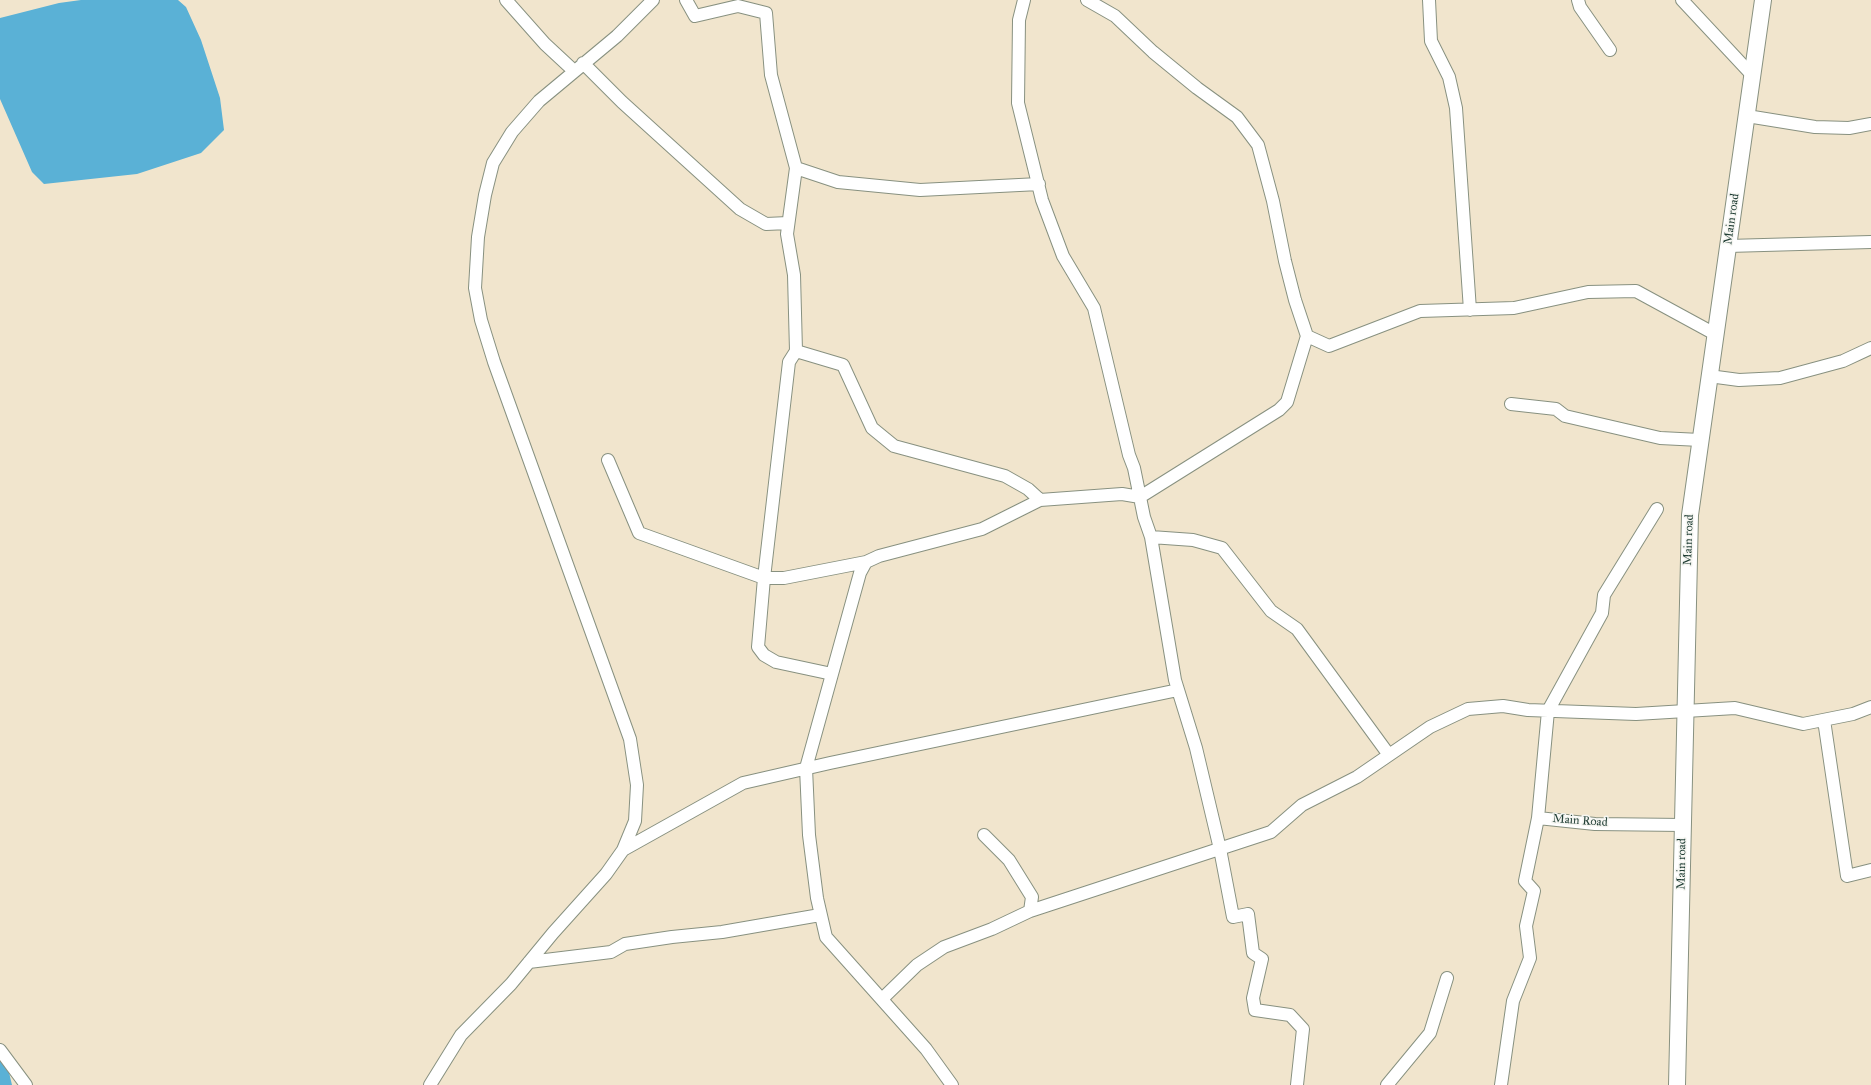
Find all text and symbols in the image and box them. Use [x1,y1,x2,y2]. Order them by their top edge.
street label: Main road [1721,193,1743,245]
street label: Main road [1681,514,1697,566]
street label: Main Road [1552,812,1608,830]
street label: Main road [1674,838,1690,890]

